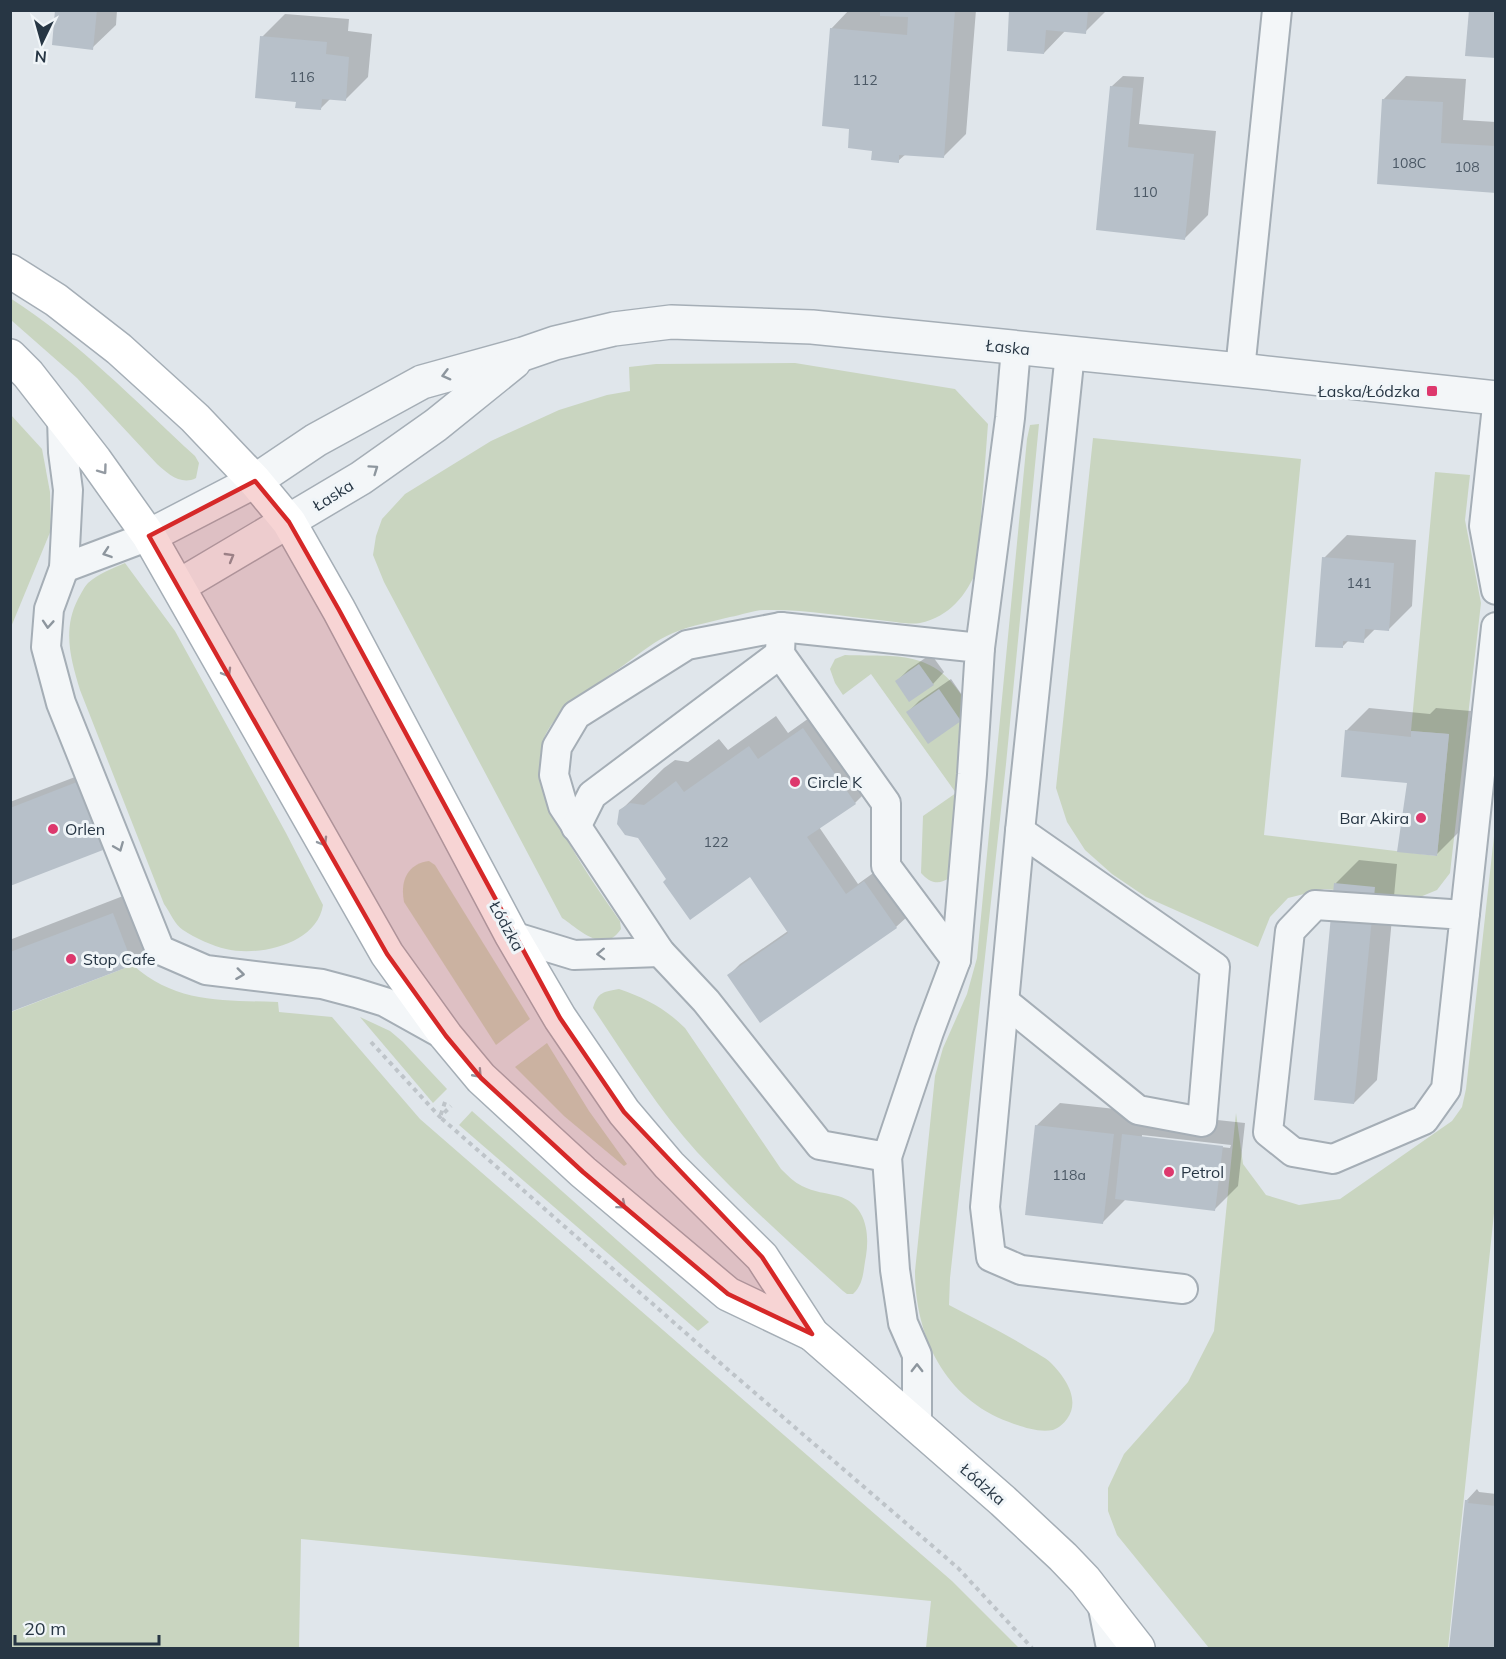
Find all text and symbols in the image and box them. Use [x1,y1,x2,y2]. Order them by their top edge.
north arrow [12,12,72,72]
text: N [34,46,48,67]
house number: 116 [289,68,315,86]
house number: 112 [852,71,878,89]
house number: 108C [1392,154,1426,172]
house number: 108 [1454,158,1480,176]
house number: 110 [1132,183,1158,201]
street label: Łaska [984,335,1031,359]
one-way arrow [442,368,452,380]
place label: Łaska/Łódzka [1317,381,1420,401]
marker: Łaska/Łódzka [1425,384,1439,398]
one-way arrow [95,463,106,474]
one-way arrow [367,465,378,476]
street label: Łaska [308,475,357,516]
one-way arrow [102,545,113,558]
one-way arrow [224,552,234,564]
house number: 141 [1346,574,1372,592]
one-way arrow [42,619,55,628]
one-way arrow [220,666,231,677]
place label: Circle K [807,772,863,792]
marker: Circle K [788,775,802,789]
place label: Bar Akira [1339,808,1409,828]
marker: Bar Akira [1414,811,1428,825]
place label: Orlen [65,819,105,839]
marker: Orlen [46,822,60,836]
house number: 122 [703,833,729,851]
one-way arrow [316,836,328,846]
one-way arrow [112,841,124,852]
street label: Łódzka [485,897,529,954]
one-way arrow [597,948,606,960]
place label: Stop Cafe [83,949,156,969]
marker: Stop Cafe [64,952,78,966]
one-way arrow [235,968,244,980]
one-way arrow [471,1067,482,1077]
place label: Petrol [1181,1162,1224,1182]
marker: Petrol [1162,1165,1176,1179]
house number: 118a [1052,1166,1086,1184]
one-way arrow [615,1197,626,1208]
one-way arrow [911,1363,923,1372]
street label: Łódzka [956,1458,1010,1509]
scale bar [15,1608,159,1646]
text: 20 m [24,1617,66,1640]

